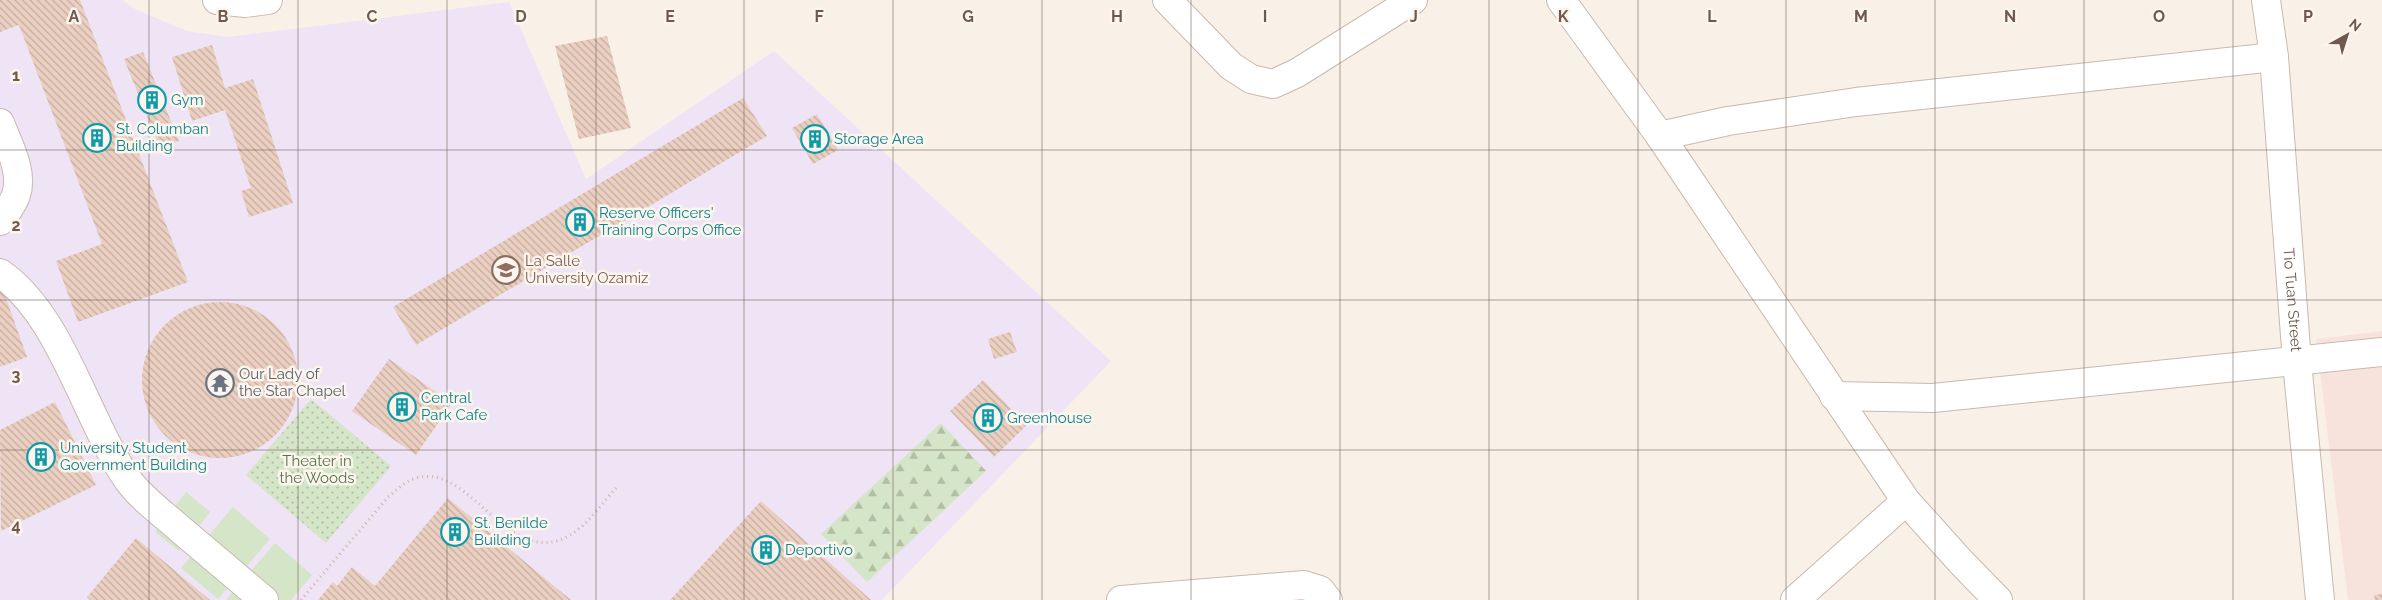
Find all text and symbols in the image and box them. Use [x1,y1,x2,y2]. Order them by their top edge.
text: A [69,7,80,26]
text: B [218,7,229,26]
text: C [367,7,378,26]
text: D [515,7,527,26]
text: E [665,7,675,26]
text: F [814,7,824,26]
text: G [962,7,974,26]
text: H [1111,7,1123,26]
text: I [1263,7,1267,26]
text: J [1410,7,1418,26]
text: K [1558,7,1569,26]
text: L [1707,7,1717,26]
text: M [1854,7,1868,26]
text: N [2004,7,2016,26]
text: O [2153,7,2165,26]
text: P [2303,7,2313,26]
north arrow [2322,10,2372,60]
text: N [2346,15,2364,34]
text: 1 [12,66,20,85]
building icon: Gym [137,85,167,115]
place label: Gym [171,91,204,109]
place label: St. Columban Building [116,120,209,155]
building icon: St. Columban Building [82,123,112,153]
building icon: Storage Area [800,124,830,154]
place label: Storage Area [834,130,924,148]
place label: Reserve Officers' Training Corps Office [599,204,742,239]
building icon: Reserve Officers' Training Corps Office [565,207,595,237]
text: 2 [11,216,21,235]
street label: Tio Tuan Street [2279,247,2305,352]
place label: La Salle University Ozamiz [525,252,648,287]
school or university icon: La Salle University Ozamiz [491,255,521,285]
place label: Our Lady of the Star Chapel [239,365,347,400]
text: 3 [12,366,21,385]
temple icon: Our Lady of the Star Chapel [205,368,235,398]
place label: Central Park Cafe [421,389,488,424]
building icon: Central Park Cafe [387,392,417,422]
building icon: Greenhouse [973,403,1003,433]
place label: Greenhouse [1007,409,1092,427]
place label: University Student Government Building [60,439,207,474]
building icon: University Student Government Building [26,442,56,472]
park label: Theater in the Woods [280,452,355,487]
place label: St. Benilde Building [474,514,548,549]
text: 4 [11,516,21,535]
building icon: St. Benilde Building [440,517,470,547]
building icon: Deportivo [751,535,781,565]
place label: Deportivo [785,541,853,559]

